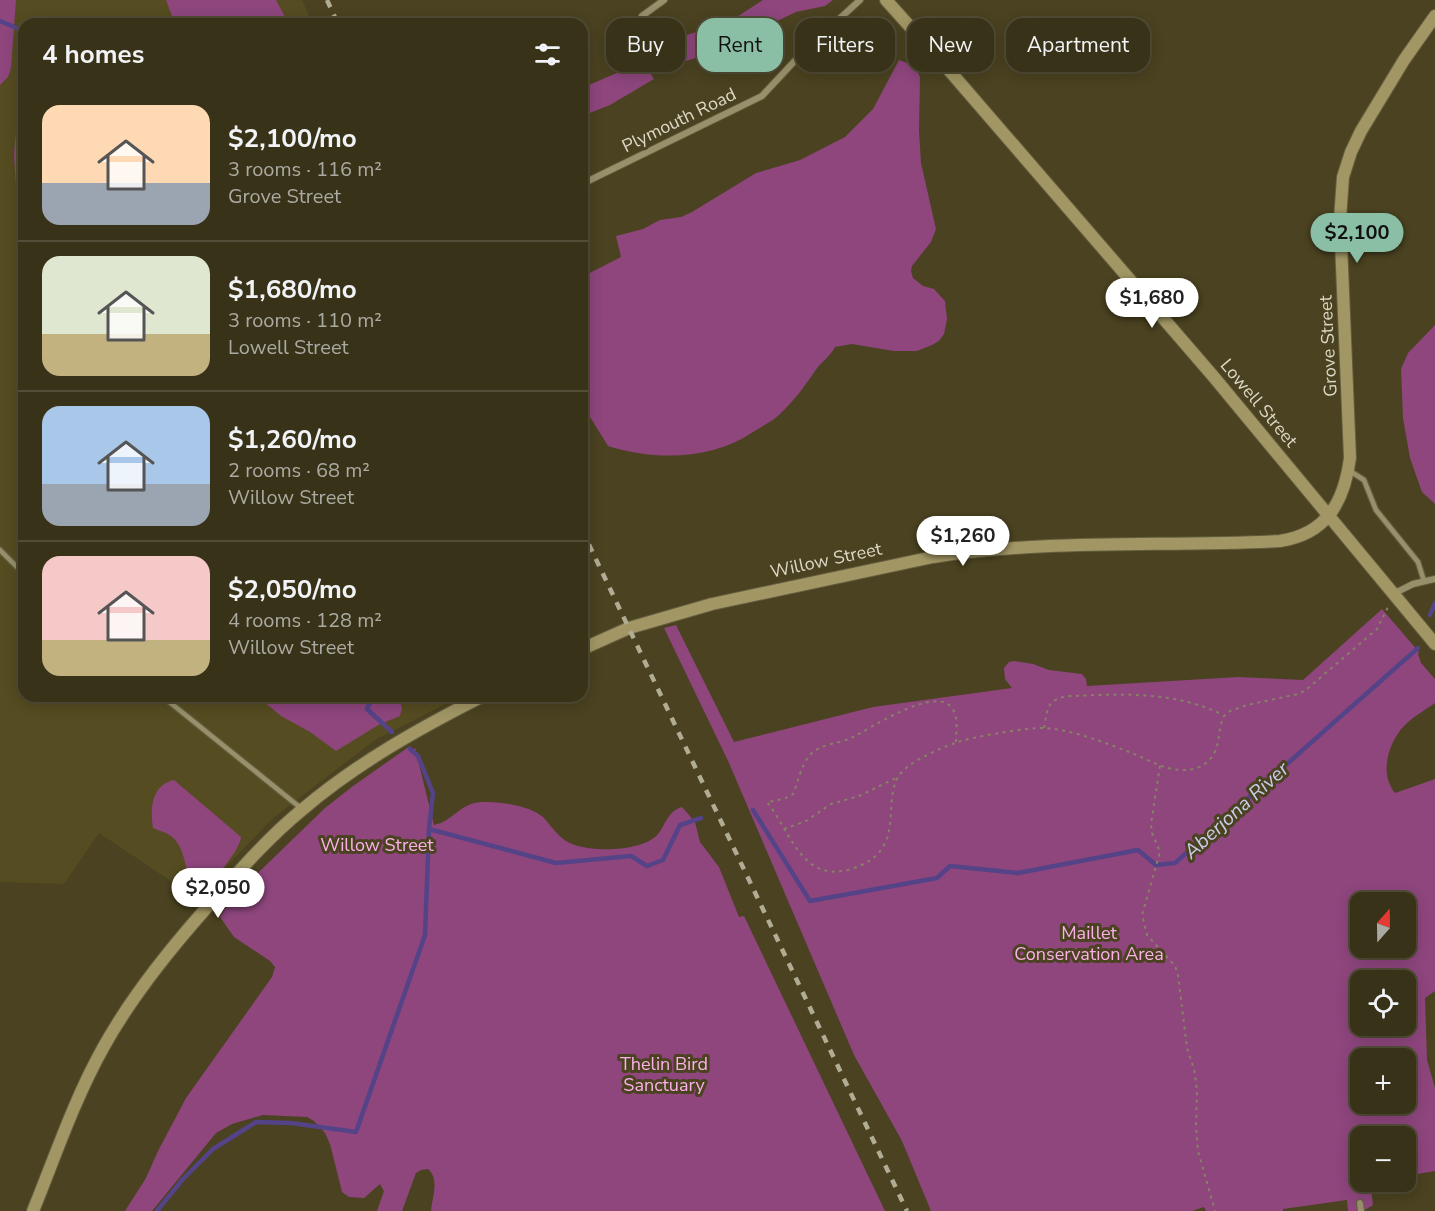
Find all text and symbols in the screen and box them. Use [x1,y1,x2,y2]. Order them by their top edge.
chip: Buy [606,18,685,72]
chip: Rent [697,18,783,72]
chip: Filters [795,18,895,72]
chip: New [907,18,994,72]
chip: Apartment [1006,18,1150,72]
text: 4 homes [42,37,144,72]
icon: filters [531,38,564,71]
street label: Plymouth Road [618,82,740,158]
text: $2,100/mo [228,121,357,156]
icon: home [90,129,162,201]
text: 3 rooms · 116 m² [228,156,382,183]
text: Grove Street [228,183,341,210]
pin: $2,100 [1308,213,1406,264]
text: $2,100 [1325,219,1389,246]
text: $1,680/mo [228,272,357,307]
pin: $1,680 [1103,278,1201,329]
icon: home [90,280,162,352]
text: $1,680 [1120,284,1184,311]
street label: Grove Street [1313,294,1343,397]
text: 3 rooms · 110 m² [228,307,382,334]
text: Lowell Street [228,334,349,361]
street label: Lowell Street [1215,354,1304,453]
text: $1,260/mo [228,422,357,457]
icon: home [90,430,162,502]
text: 2 rooms · 68 m² [228,457,370,484]
text: Willow Street [228,484,354,511]
pin: $1,260 [914,516,1012,567]
text: $1,260 [931,522,995,549]
street label: Willow Street [768,536,885,584]
text: $2,050/mo [228,572,357,607]
icon: home [90,580,162,652]
text: 4 rooms · 128 m² [228,607,382,634]
text: Willow Street [228,634,354,661]
water label: Aberjona River [1177,755,1295,866]
park label: Willow Street [320,833,434,857]
pin: $2,050 [169,868,267,919]
text: $2,050 [186,874,250,901]
north arrow [1350,892,1416,958]
map controls [1350,892,1416,1192]
park label: Maillet Conservation Area [1014,921,1164,966]
button: locate [1350,970,1416,1036]
button: + [1350,1048,1416,1114]
park label: Thelin Bird Sanctuary [620,1052,708,1097]
button: − [1350,1126,1416,1192]

